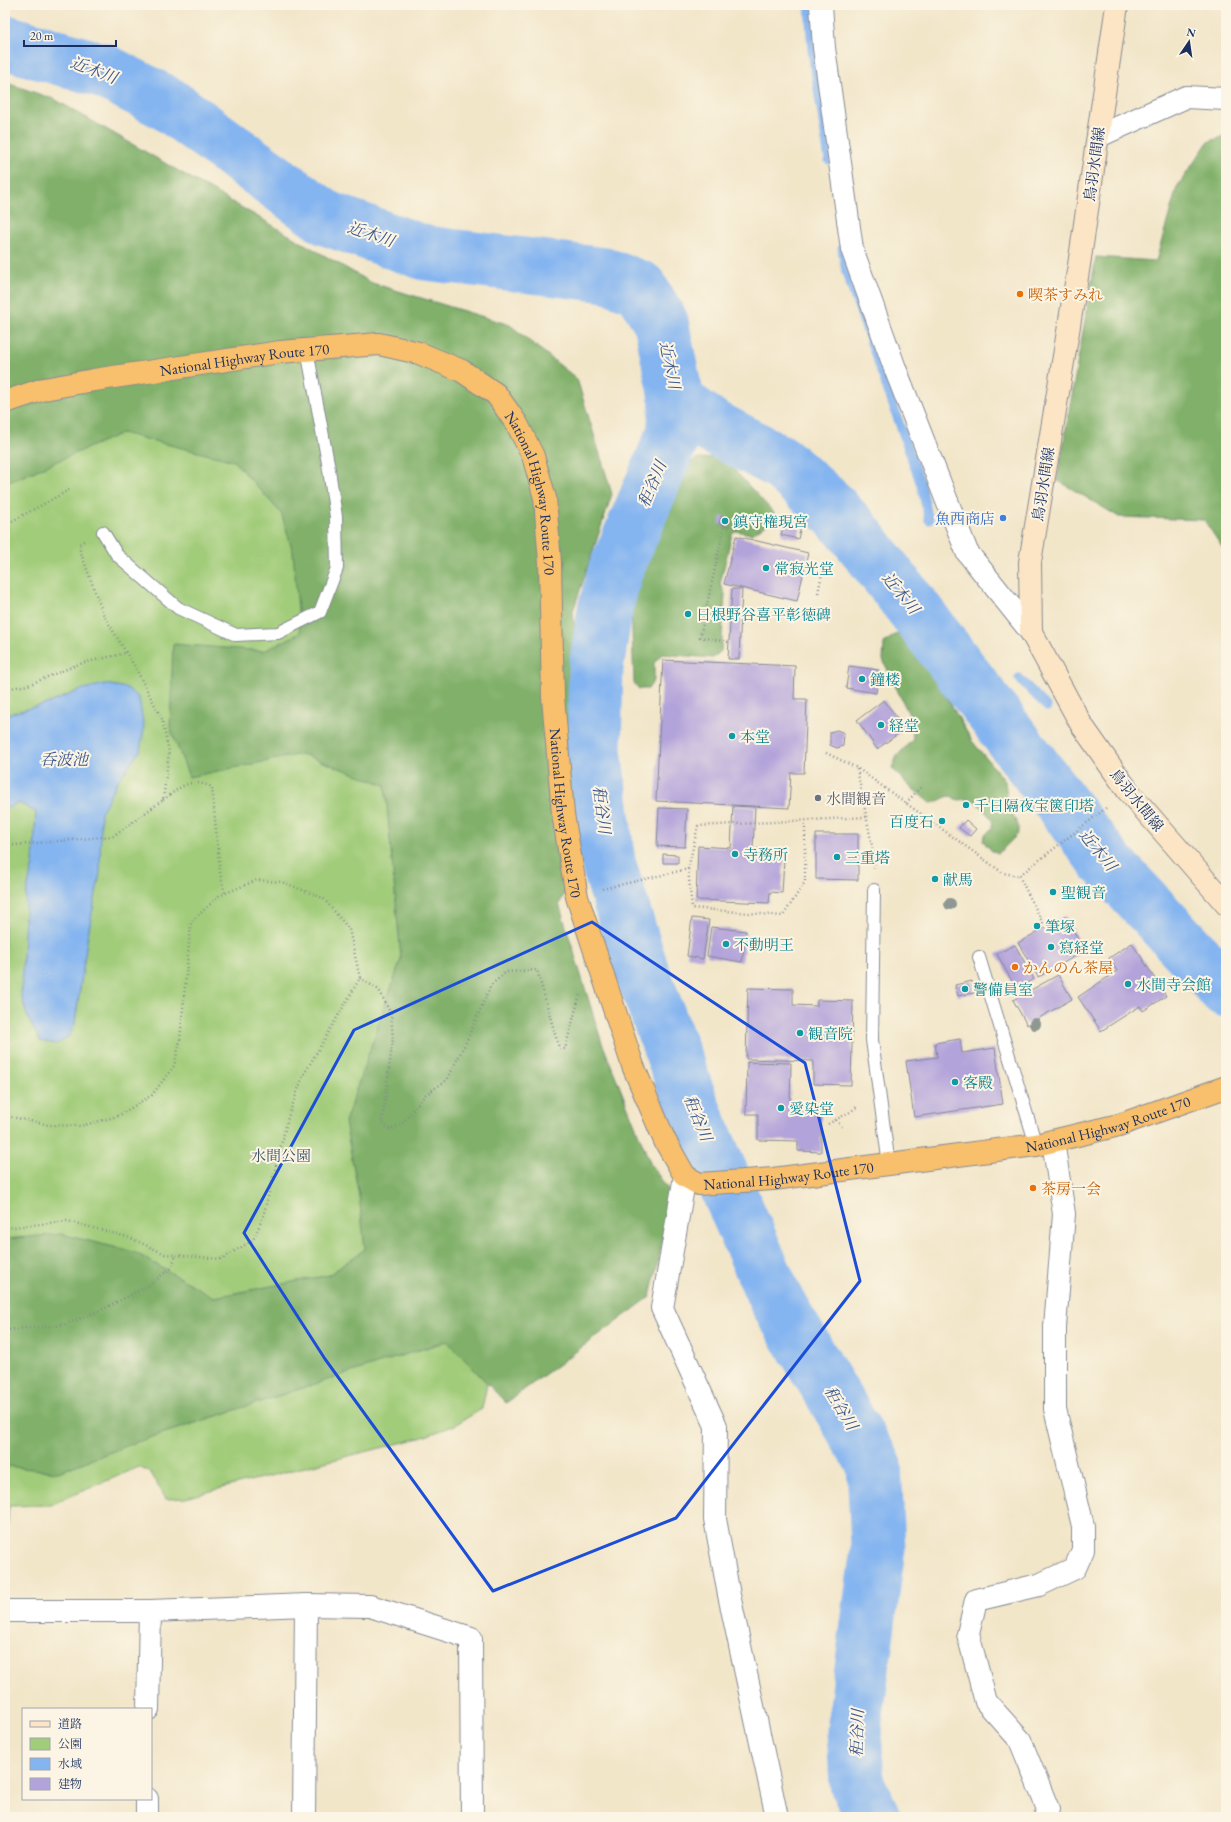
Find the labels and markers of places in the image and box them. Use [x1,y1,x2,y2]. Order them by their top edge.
place label: 喫茶すみれ [1028,285,1103,304]
marker: 喫茶すみれ [1015,289,1025,299]
place label: 魚西商店 [935,509,995,528]
place label: 鎮守権現宮 [733,512,808,531]
marker: 魚西商店 [998,513,1008,523]
marker: 鎮守権現宮 [720,516,730,526]
place label: 常寂光堂 [774,559,834,578]
marker: 常寂光堂 [761,563,771,573]
place label: 日根野谷喜平彰徳碑 [696,605,831,624]
marker: 日根野谷喜平彰徳碑 [683,609,693,619]
place label: 鐘楼 [870,670,900,689]
marker: 鐘楼 [857,674,867,684]
place label: 経堂 [889,716,919,735]
marker: 経堂 [876,720,886,730]
place label: 本堂 [740,727,770,746]
marker: 本堂 [727,731,737,741]
place label: 水間観音 [826,789,886,808]
marker: 水間観音 [813,793,823,803]
place label: 千日隔夜宝篋印塔 [974,796,1094,815]
marker: 千日隔夜宝篋印塔 [961,800,971,810]
place label: 百度石 [889,812,934,831]
marker: 百度石 [937,816,947,826]
place label: 寺務所 [743,845,788,864]
place label: 三重塔 [845,848,890,867]
marker: 寺務所 [730,849,740,859]
marker: 三重塔 [832,852,842,862]
place label: 献馬 [943,870,973,889]
marker: 献馬 [930,874,940,884]
place label: 聖観音 [1061,883,1106,902]
marker: 聖観音 [1048,887,1058,897]
place label: 筆塚 [1045,917,1075,936]
marker: 筆塚 [1032,921,1042,931]
place label: 不動明王 [734,935,794,954]
place label: 寫経堂 [1059,938,1104,957]
marker: 不動明王 [721,939,731,949]
marker: 寫経堂 [1046,942,1056,952]
place label: かんのん茶屋 [1023,958,1113,977]
marker: かんのん茶屋 [1010,962,1020,972]
place label: 水間寺会館 [1136,975,1211,994]
marker: 水間寺会館 [1123,979,1133,989]
place label: 警備員室 [973,980,1033,999]
marker: 警備員室 [960,984,970,994]
place label: 観音院 [808,1024,853,1043]
marker: 観音院 [795,1028,805,1038]
place label: 客殿 [963,1073,993,1092]
marker: 客殿 [950,1077,960,1087]
place label: 愛染堂 [789,1099,834,1118]
marker: 愛染堂 [776,1103,786,1113]
place label: 茶房一会 [1041,1179,1101,1198]
marker: 茶房一会 [1028,1183,1038,1193]

